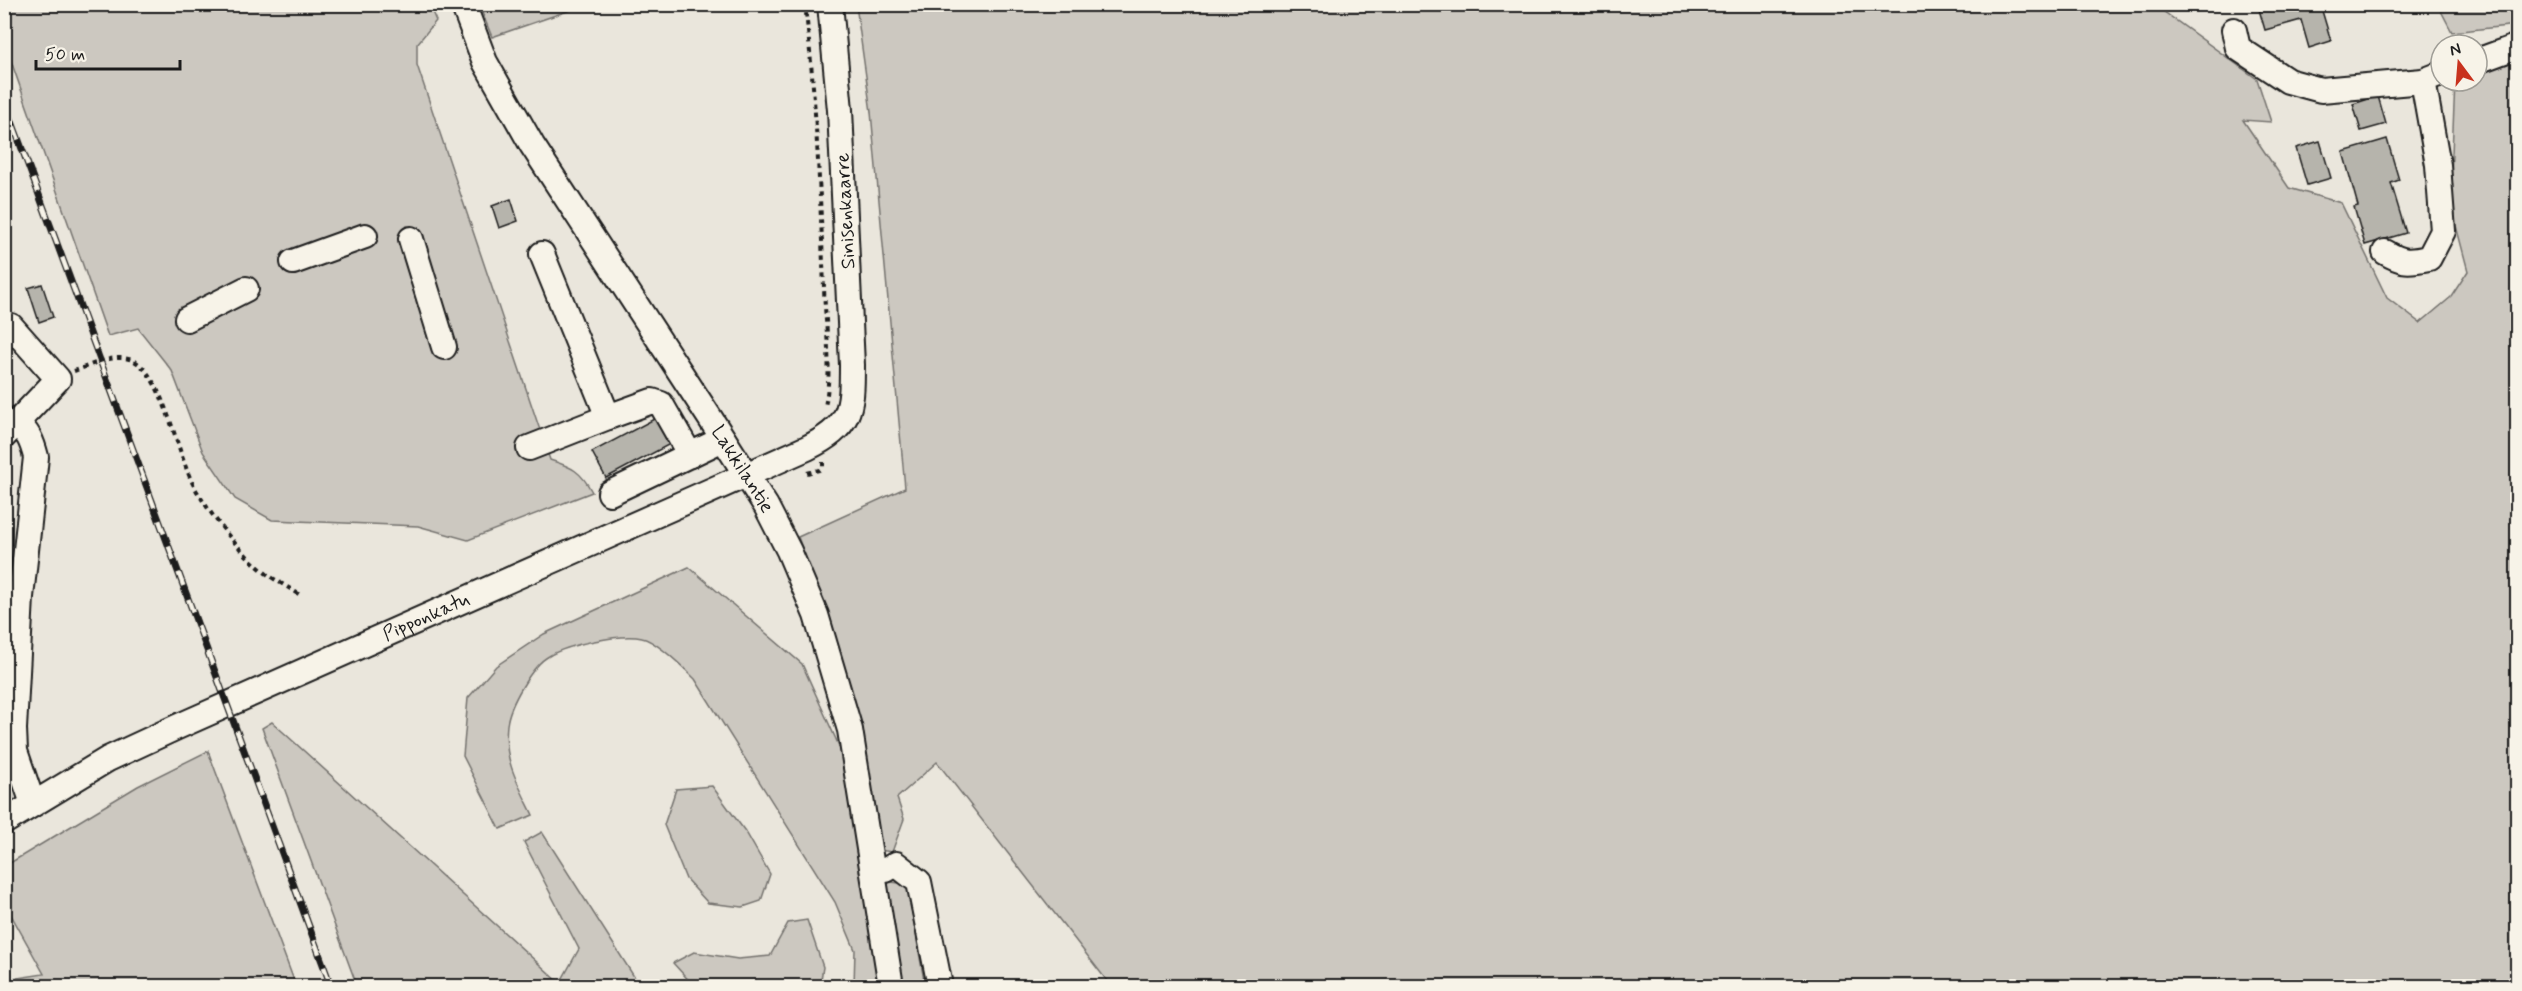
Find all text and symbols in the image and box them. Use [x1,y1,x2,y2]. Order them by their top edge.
scale bar [36,33,180,71]
north arrow [2429,33,2489,93]
text: N [2447,38,2463,62]
text: 50 m [45,43,85,67]
street label: Sinisenkaarre [829,152,863,270]
street label: Lakkilantie [705,420,781,518]
street label: Pipponkatu [378,586,474,648]

